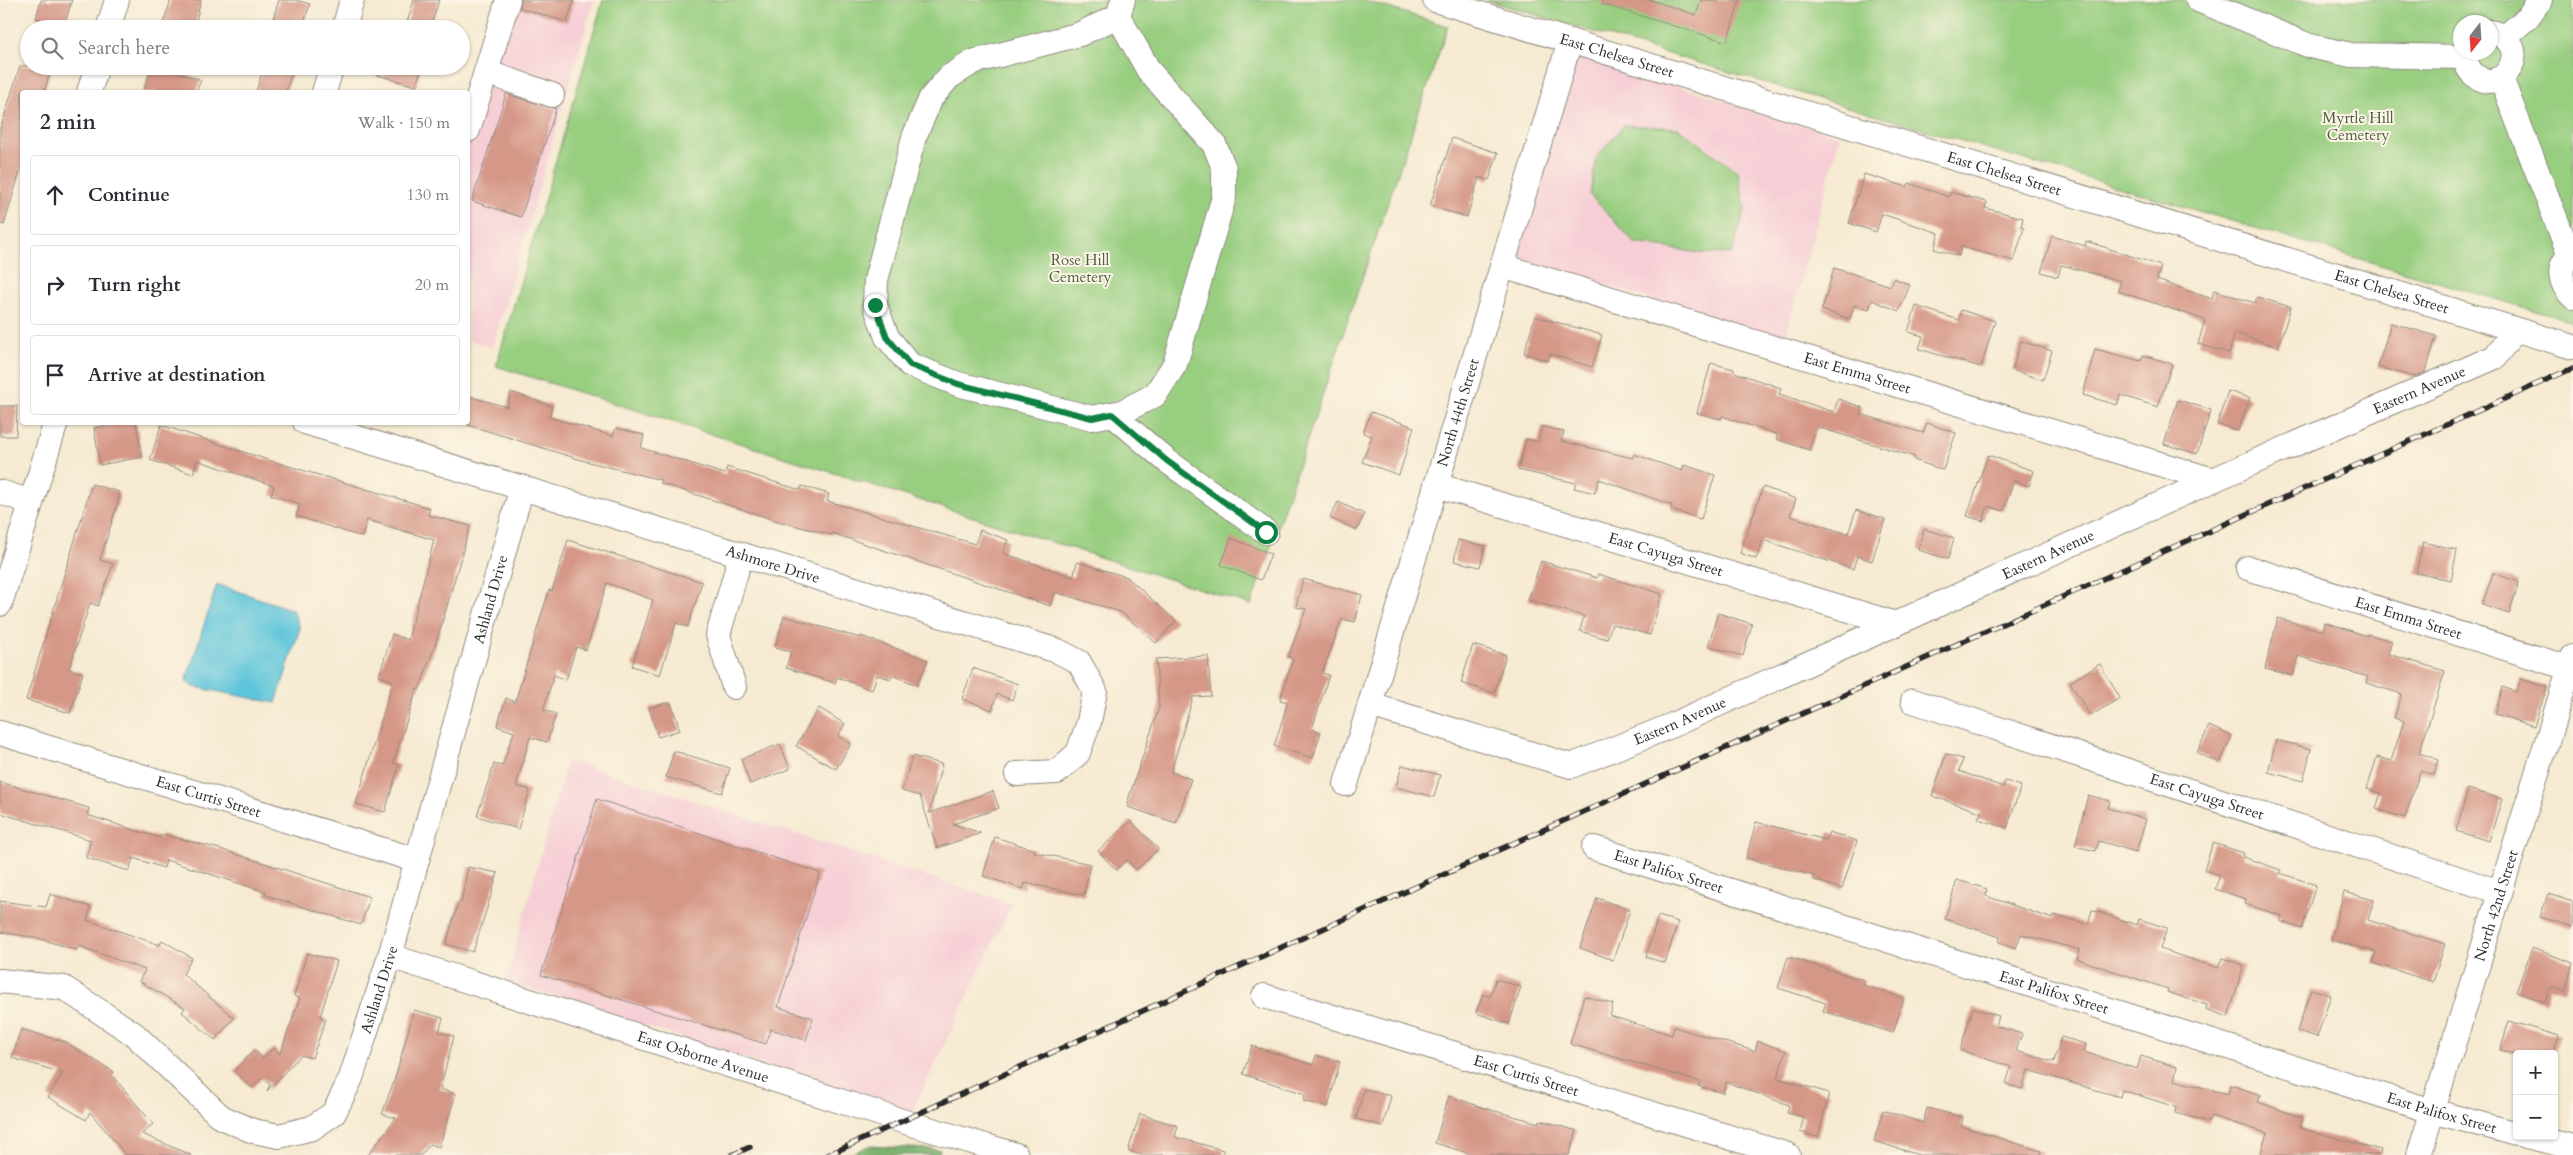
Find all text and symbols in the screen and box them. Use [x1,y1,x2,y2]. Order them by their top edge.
north arrow [2453,15,2498,60]
search box [20,20,470,75]
street label: East Chelsea Street [1557,29,1677,82]
icon: search [38,34,66,62]
text: Search here [78,35,170,61]
text: 2 min [40,108,96,137]
park label: Myrtle Hill Cemetery [2322,108,2394,145]
text: Walk · 150 m [358,112,450,134]
street label: East Chelsea Street [1945,147,2064,200]
icon: ahead [41,181,69,209]
text: Continue [88,182,170,208]
text: 130 m [407,184,449,206]
park label: Rose Hill Cemetery [1049,250,1111,287]
street label: East Chelsea Street [2332,265,2451,319]
icon: right [41,271,69,299]
text: Turn right [88,272,180,298]
text: 20 m [415,274,449,296]
route end [864,294,887,317]
street label: East Emma Street [1801,347,1913,399]
street label: North 44th Street [1432,356,1484,469]
icon: arrive [41,361,69,389]
street label: Eastern Avenue [2370,361,2469,419]
text: Arrive at destination [88,362,265,388]
route start [1255,521,1278,544]
street label: Eastern Avenue [1999,525,2098,584]
street label: East Cayuga Street [1606,528,1726,581]
street label: Ashmore Drive [723,541,823,588]
street label: Ashland Drive [468,552,512,646]
street label: East Emma Street [2353,592,2465,644]
street label: Eastern Avenue [1631,692,1730,750]
street label: East Cayuga Street [2147,769,2267,825]
street label: East Curtis Street [153,771,264,822]
street label: East Palifox Street [1611,845,1726,898]
street label: North 42nd Street [2470,847,2523,964]
street label: Ashland Drive [356,943,402,1036]
street label: East Palifox Street [1997,966,2111,1019]
street label: East Osborne Avenue [635,1026,772,1088]
street label: East Curtis Street [1471,1050,1581,1101]
map controls [2513,1050,2558,1140]
button: + [2513,1050,2558,1095]
street label: East Palifox Street [2384,1087,2499,1138]
button: − [2513,1095,2558,1140]

